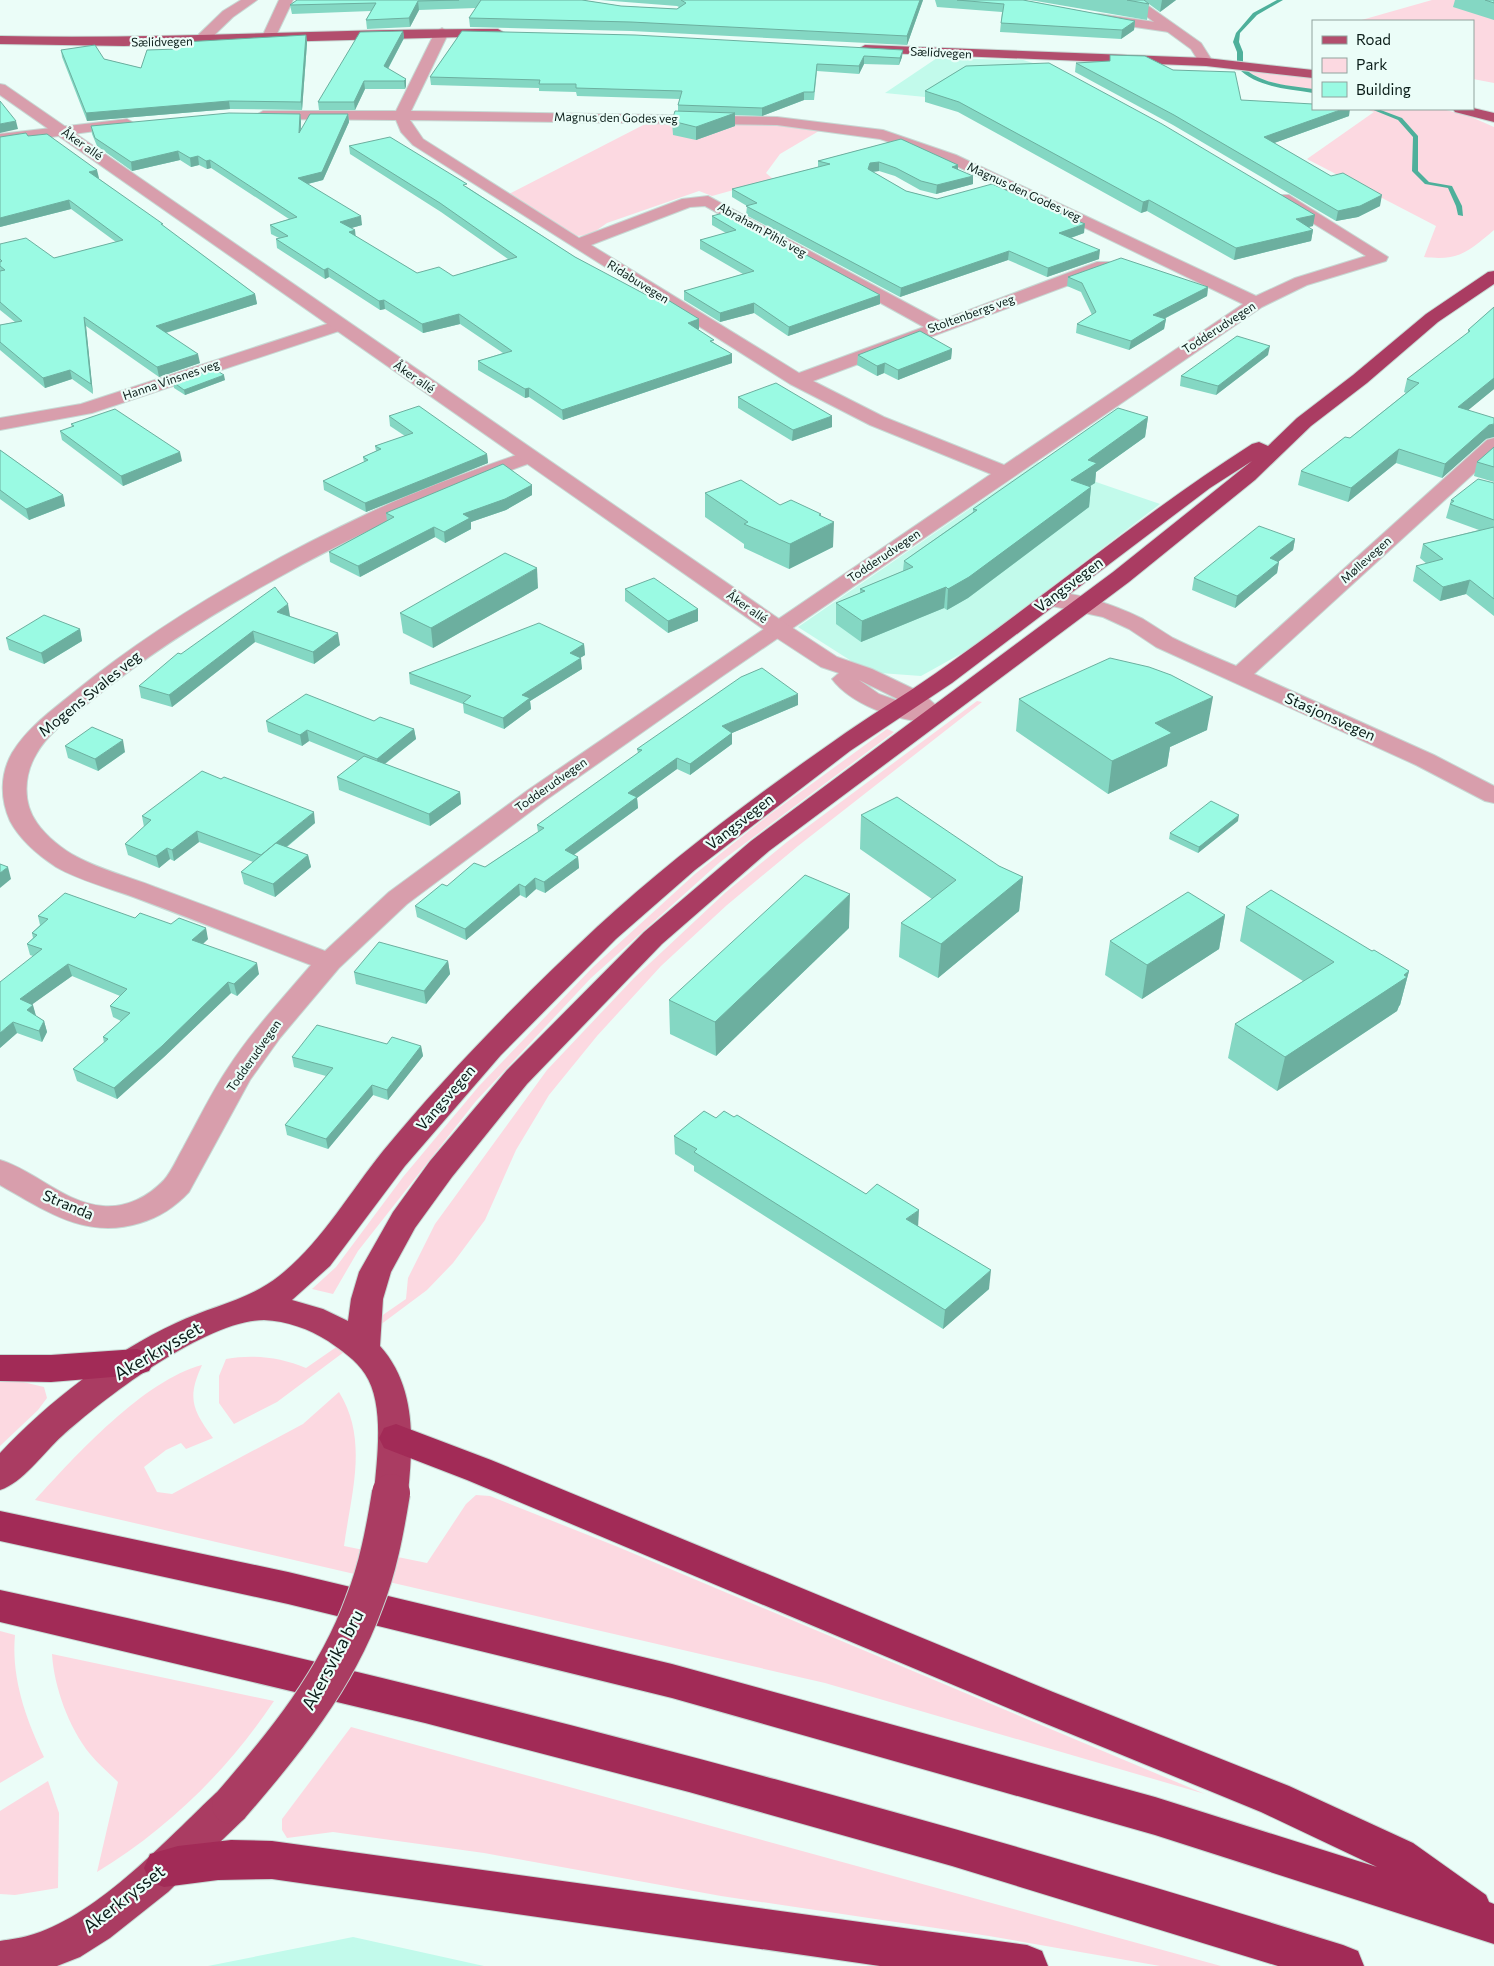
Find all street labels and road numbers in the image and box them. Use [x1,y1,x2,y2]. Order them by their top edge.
street label: Sælidvegen [131,33,193,49]
street label: Sælidvegen [910,43,972,61]
street label: Magnus den Godes veg [554,109,678,125]
street label: Åker allé [59,124,106,162]
street label: Magnus den Godes veg [965,159,1084,224]
street label: Abraham Pihls veg [716,199,810,260]
street label: Ridabuvegen [605,257,672,306]
street label: Stoltenbergs veg [925,291,1016,335]
street label: Todderudvegen [1179,298,1258,356]
street label: Hanna Vinsnes veg [121,356,221,402]
street label: Åker allé [391,357,438,395]
street label: Todderudvegen [845,526,922,585]
street label: Møllevegen [1337,533,1393,585]
street label: Vangsvegen [1031,553,1106,616]
street label: Åker allé [724,587,771,625]
street label: Mogens Svales veg [35,647,144,740]
street label: Stasjonsvegen [1282,688,1379,744]
street label: Todderudvegen [512,754,589,814]
street label: Vangsvegen [702,789,777,853]
street label: Todderudvegen [223,1017,283,1094]
street label: Vangsvegen [412,1061,478,1134]
street label: Stranda [40,1185,97,1223]
street label: Akerkrysset [110,1316,205,1384]
street label: Akersvika bru [296,1606,368,1713]
street label: Akerkrysset [78,1859,169,1937]

